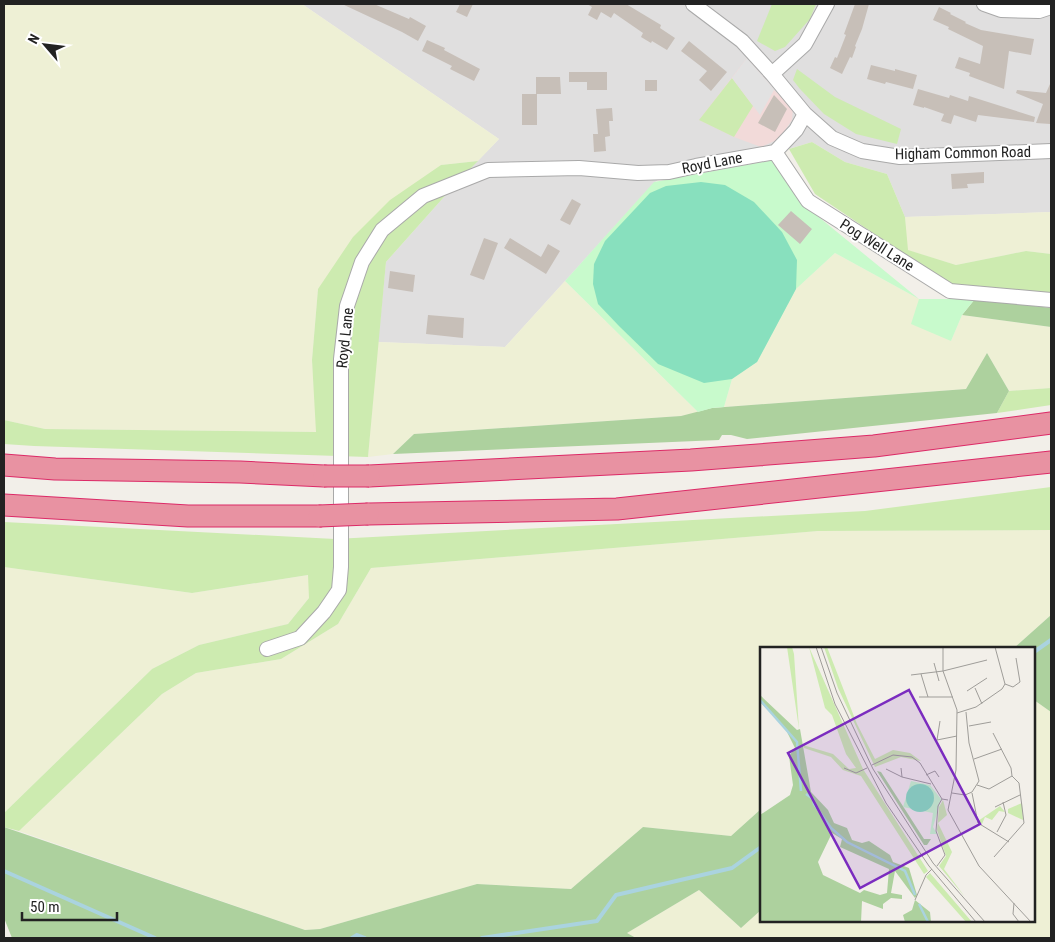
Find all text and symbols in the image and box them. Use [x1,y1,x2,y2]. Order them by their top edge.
north arrow [20,20,70,70]
text: N [24,31,43,46]
street label: Higham Common Road [895,143,1031,163]
street label: Royd Lane [680,148,744,178]
street label: Pog Well Lane [837,215,917,275]
street label: Royd Lane [333,307,357,369]
inset map [760,647,1035,922]
scale bar [22,890,118,922]
text: 50 m [30,898,60,916]

